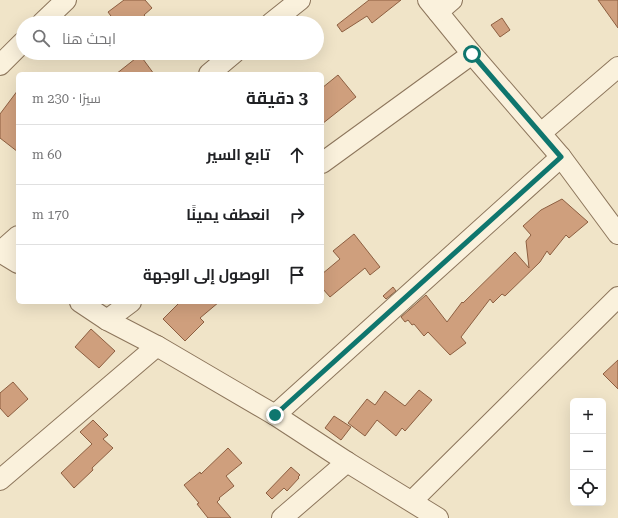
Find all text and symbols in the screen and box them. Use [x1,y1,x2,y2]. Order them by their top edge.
search box [16,16,324,60]
icon: search [30,27,52,49]
text: ابحث هنا [62,30,116,48]
route start [463,45,481,63]
text: 3 دقيقة [246,88,308,108]
text: سيرًا · 230 m [32,91,101,106]
icon: ahead [286,144,308,166]
text: تابع السير [207,146,270,164]
text: 60 m [32,147,62,162]
icon: right [286,204,308,226]
text: انعطف يمينًا [186,206,270,224]
text: 170 m [32,207,69,222]
icon: arrive [286,264,308,286]
text: الوصول إلى الوجهة [143,266,270,284]
map controls [570,398,606,506]
button: + [570,398,606,434]
route end [266,406,284,424]
button: − [570,434,606,470]
button: locate [570,470,606,506]

